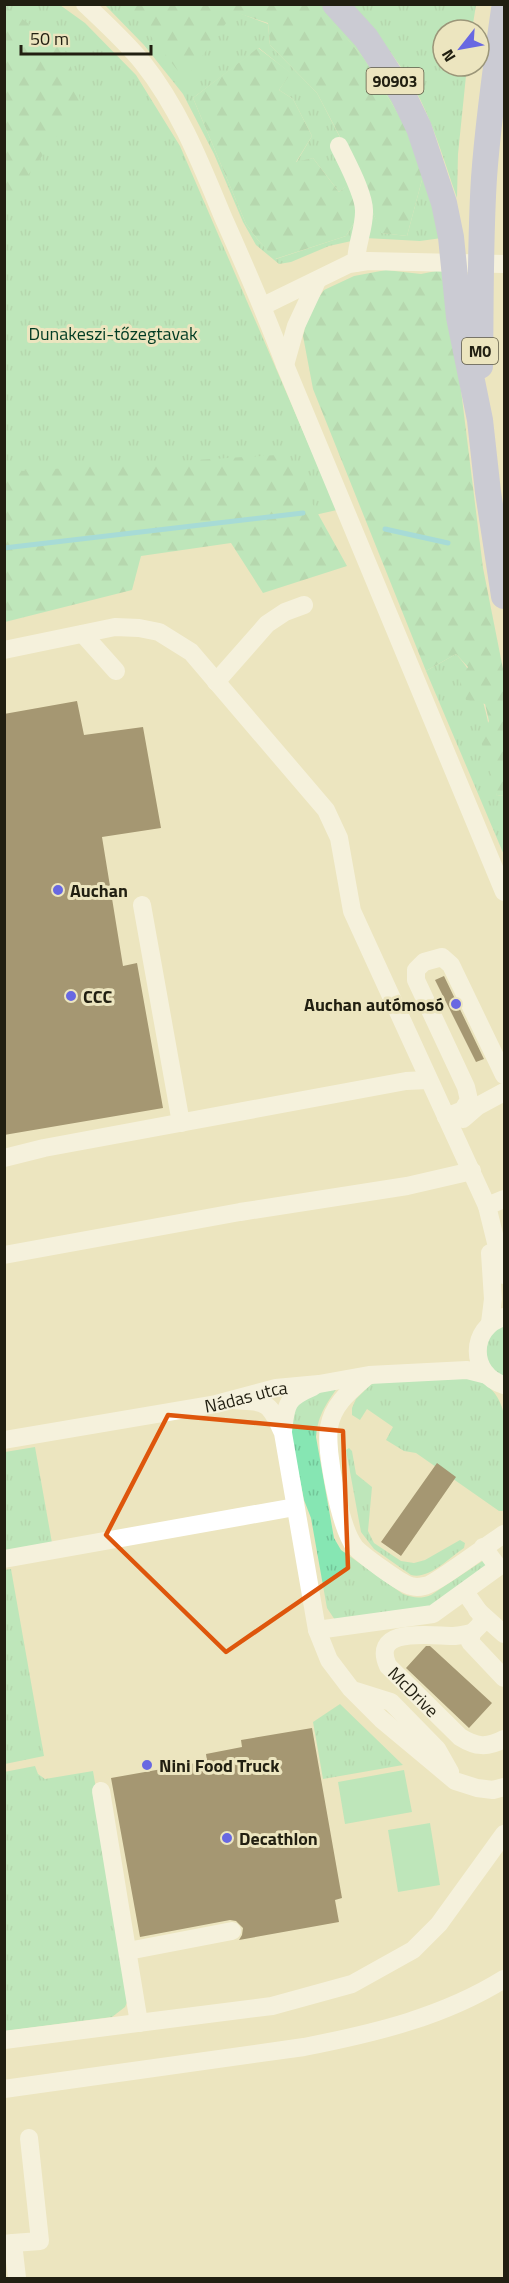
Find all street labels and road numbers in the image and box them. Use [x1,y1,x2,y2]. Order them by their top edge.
road number: 90903 [366,68,424,94]
road number: M0 [462,338,498,364]
street label: Nádas utca [202,1374,289,1419]
street label: McDrive [382,1660,445,1723]

